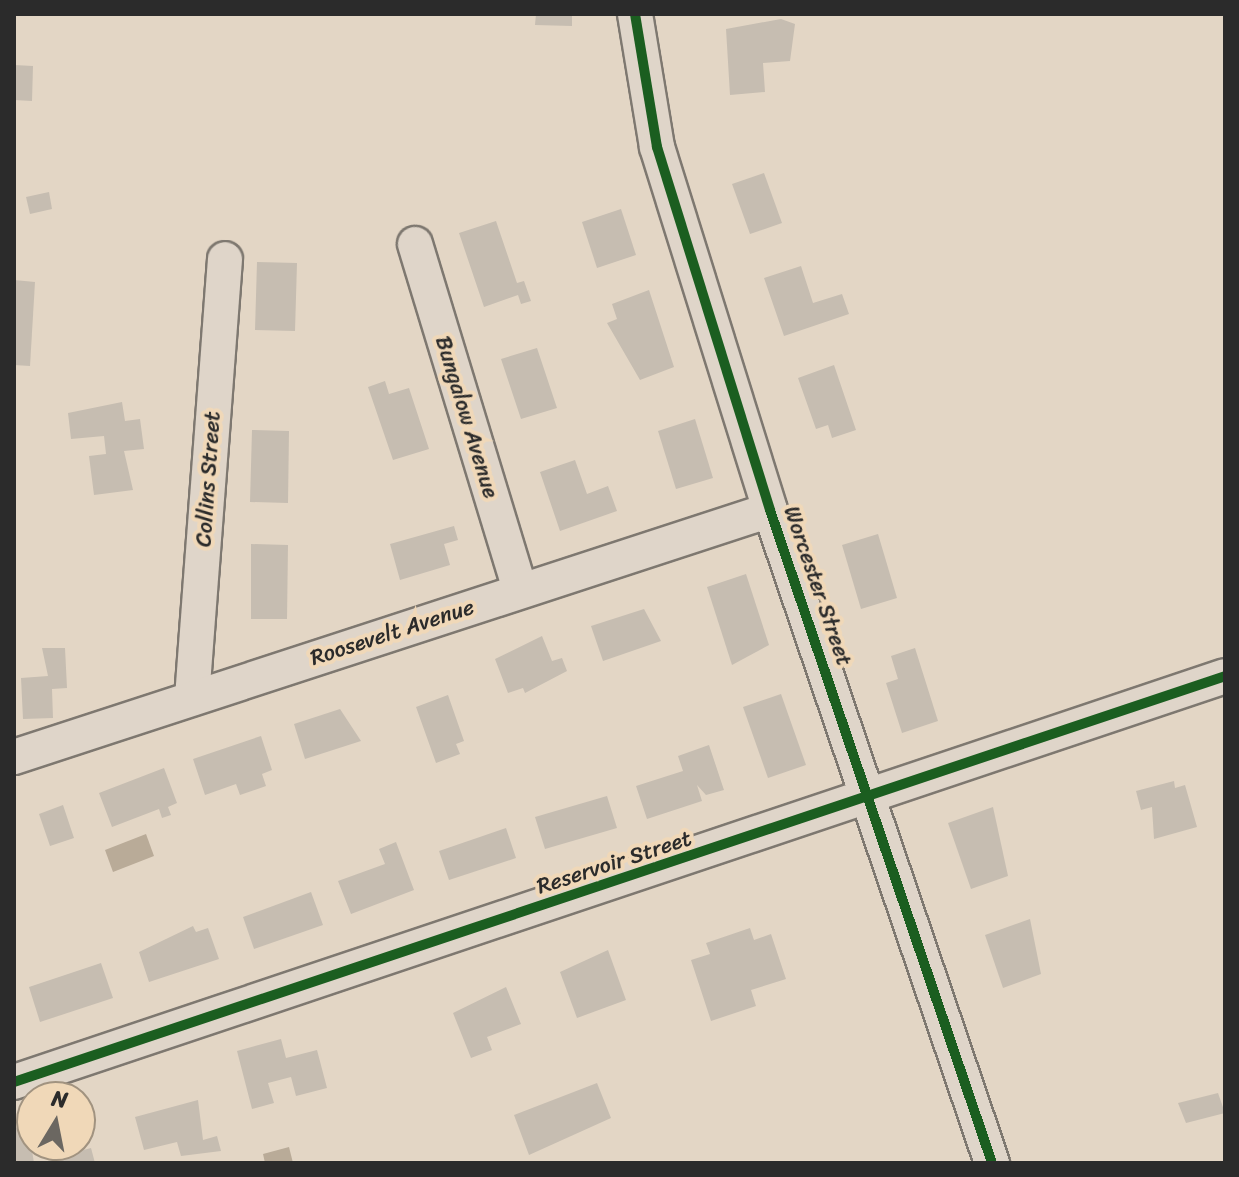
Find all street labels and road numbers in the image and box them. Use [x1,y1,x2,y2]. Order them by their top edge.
street label: Bungalow Avenue [430,333,504,501]
street label: Collins Street [190,411,226,547]
street label: Worcester Street [778,503,858,669]
street label: Roosevelt Avenue [307,593,477,671]
street label: Reservoir Street [533,825,695,899]

